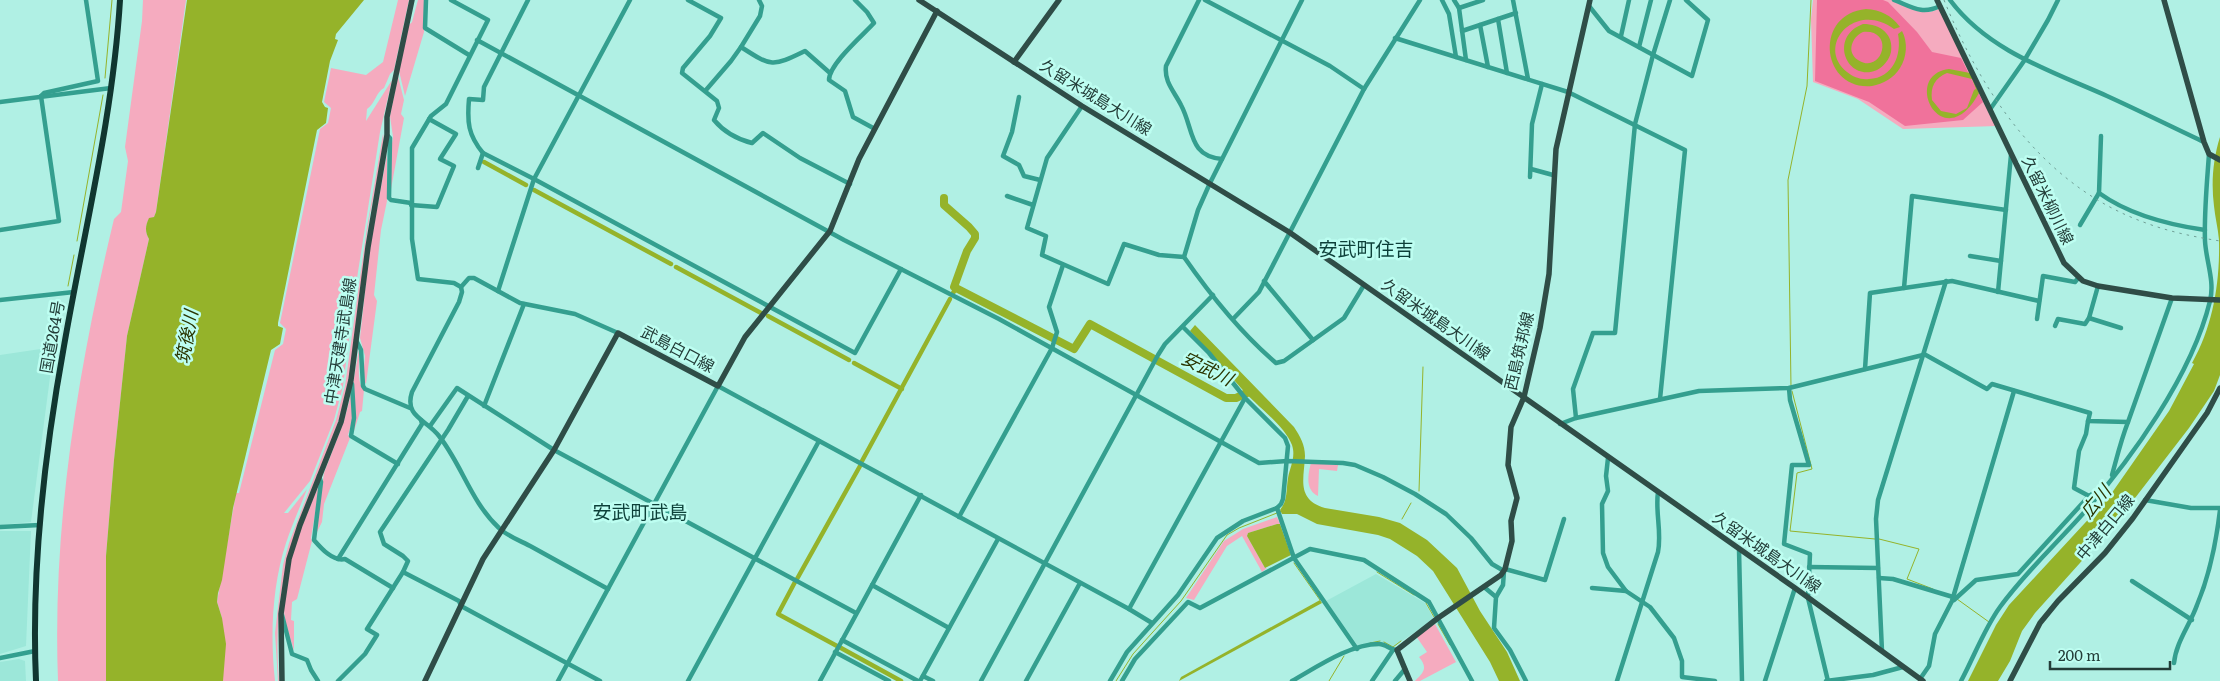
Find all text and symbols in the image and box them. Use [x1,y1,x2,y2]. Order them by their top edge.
street label: 久留米城島大川線 [1036,52,1157,140]
street label: 久留米柳川線 [2017,151,2081,248]
district label: 安武町住吉 [1318,234,1414,262]
street label: 久留米城島大川線 [1377,272,1496,365]
street label: 中津天建寺武島線 [317,276,361,406]
street label: 国道264号 [33,299,69,375]
water label: 筑後川 [168,306,204,366]
street label: 西島筑邦線 [1497,309,1539,392]
street label: 武島白口線 [638,319,719,377]
water label: 安武川 [1177,344,1240,392]
water label: 広川 [2073,477,2118,524]
street label: 中津白口線 [2069,488,2139,565]
district label: 安武町武島 [592,497,688,525]
street label: 久留米城島大川線 [1708,505,1827,598]
scale bar [2050,638,2170,670]
text: 200 m [2058,643,2101,666]

